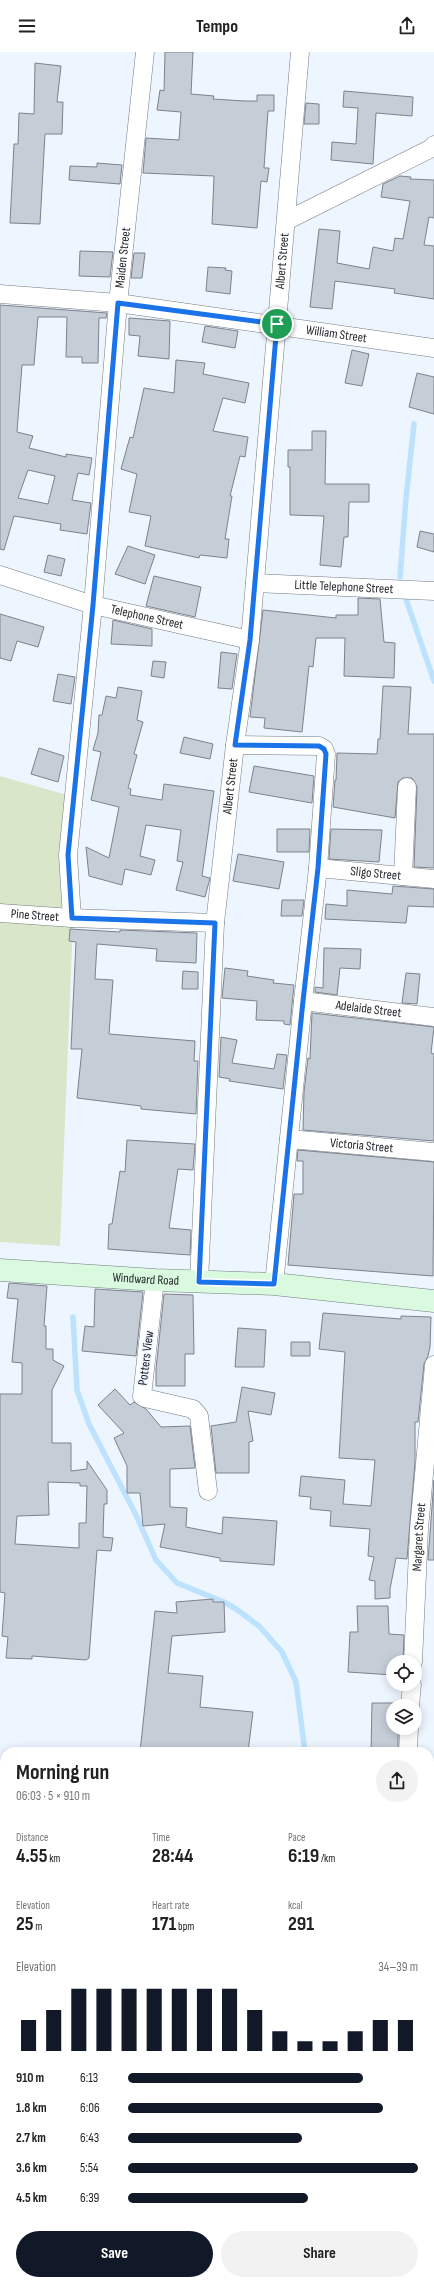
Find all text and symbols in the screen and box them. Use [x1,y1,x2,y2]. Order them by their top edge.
icon: menu [16,15,38,37]
icon: share [396,15,418,37]
text: Tempo [196,16,238,37]
street label: Maiden Street [112,226,134,289]
street label: Albert Street [272,232,293,291]
pin [260,307,294,341]
icon: arrive [266,313,288,335]
street label: William Street [305,322,368,346]
street label: Little Telephone Street [294,577,394,597]
street label: Telephone Street [109,601,185,633]
street label: Albert Street [219,757,241,816]
street label: Sligo Street [350,863,402,884]
street label: Pine Street [10,906,60,925]
street label: Adelaide Street [334,997,402,1021]
street label: Victoria Street [329,1135,394,1156]
street label: Windward Road [112,1269,179,1289]
street label: Potters View [135,1329,157,1386]
street label: Margaret Street [409,1502,429,1572]
map controls [386,1655,422,1735]
button: locate [386,1655,422,1691]
button: layers [386,1699,422,1735]
text: Morning run [16,1759,109,1786]
button: share [376,1760,418,1802]
text: 06:03 · 5 × 910 m [16,1788,90,1804]
text: Distance [16,1831,48,1844]
text: Time [152,1831,170,1844]
text: Pace [288,1831,306,1844]
text: 4.55 [16,1844,47,1868]
text: 28:44 [152,1844,193,1868]
text: 6:19 [288,1844,319,1868]
text: km [47,1852,60,1865]
text: /km [319,1852,335,1865]
text: Elevation [16,1899,50,1912]
text: Heart rate [152,1899,190,1912]
text: kcal [288,1899,303,1912]
text: 25 [16,1912,34,1936]
text: 171 [152,1912,176,1936]
text: 291 [288,1912,314,1936]
text: m [34,1920,42,1933]
text: bpm [176,1920,194,1933]
text: Elevation [16,1959,56,1975]
text: 34–39 m [378,1959,418,1975]
text: 910 m [16,2070,44,2086]
text: 6:13 [80,2070,98,2086]
text: 1.8 km [16,2100,47,2116]
text: 6:06 [80,2100,100,2116]
text: 2.7 km [16,2130,46,2146]
text: 6:43 [80,2130,99,2146]
text: 3.6 km [16,2160,47,2176]
text: 5:54 [80,2160,98,2176]
text: 4.5 km [16,2190,47,2206]
text: 6:39 [80,2190,99,2206]
button: Save [16,2231,213,2277]
button: Share [221,2231,418,2277]

